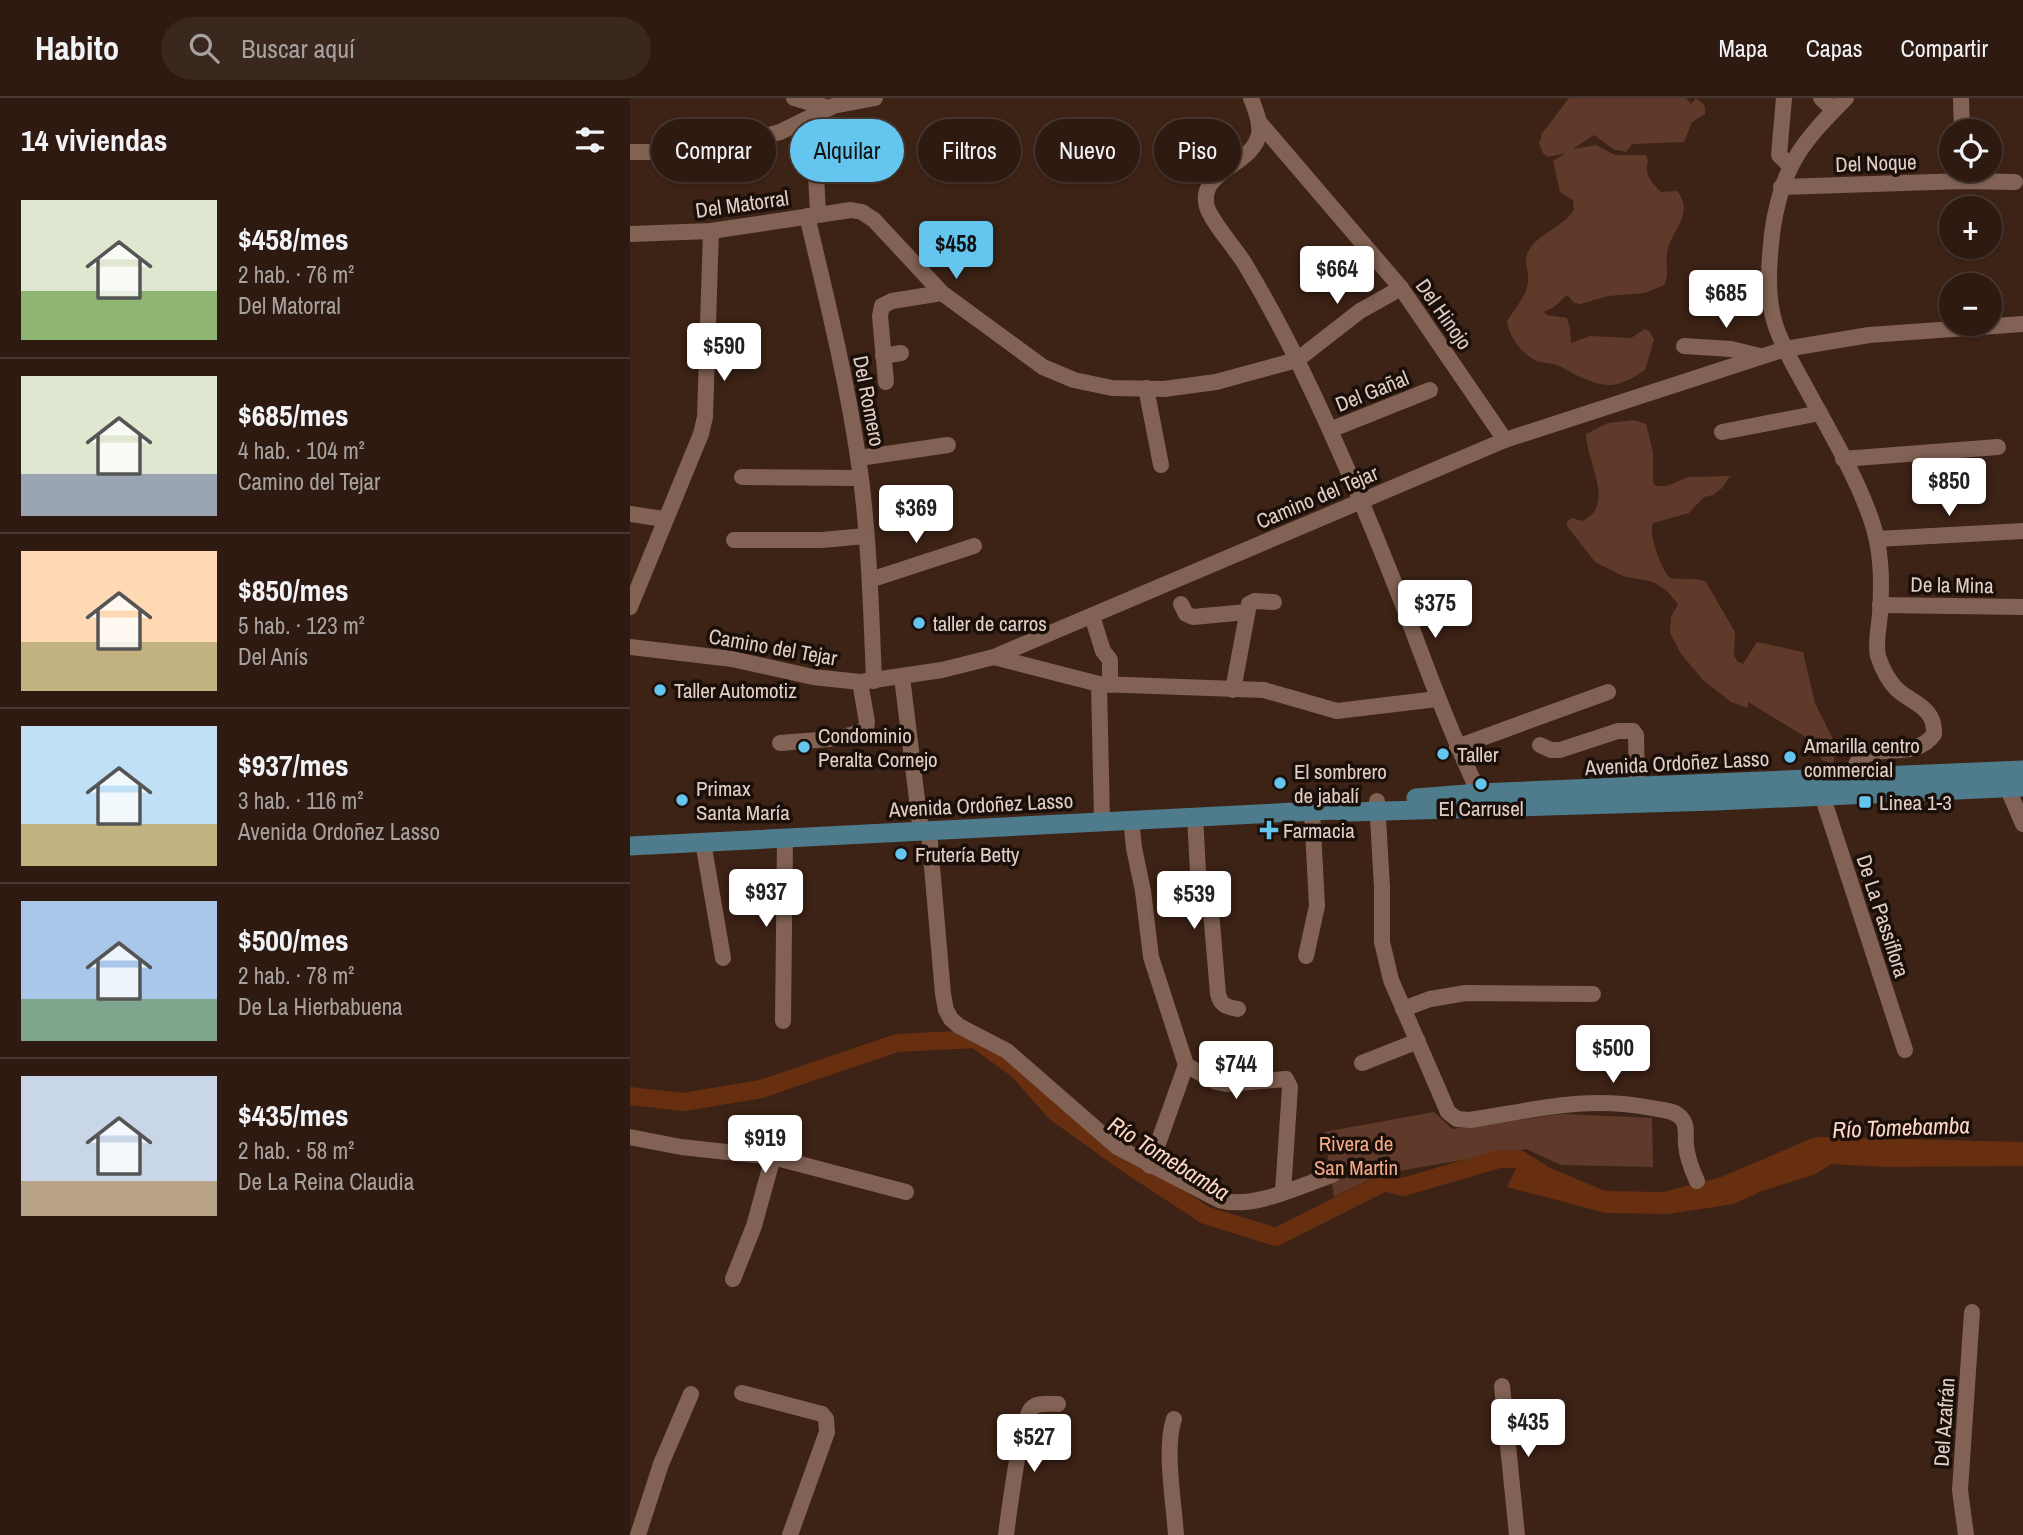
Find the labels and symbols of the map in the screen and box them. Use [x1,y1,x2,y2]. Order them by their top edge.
street label: Del Noque [1835,147,1917,179]
street label: Del Matorral [694,183,790,225]
pin: $458 [915,222,997,281]
pin: $664 [1296,246,1378,306]
pin: $685 [1685,271,1767,330]
street label: Del Hinojo [1409,273,1479,355]
pin: $590 [683,324,765,383]
street label: Del Romero [846,353,892,449]
street label: Del Gañal [1331,363,1413,419]
street label: Camino del Tejar [1252,458,1383,536]
pin: $850 [1908,458,1990,518]
pin: $369 [875,486,957,545]
street label: De la Mina [1910,570,1994,600]
pin: $375 [1394,580,1476,640]
place label: taller de carros [933,609,1047,638]
marker: taller de carros [911,615,927,631]
street label: Camino del Tejar [707,621,840,673]
place label: Taller Automotiz [674,676,797,705]
marker: Taller Automotiz [652,682,668,698]
place label: Condominio Peralta Cornejo [818,721,938,774]
place label: Amarilla centro commercial [1803,731,1920,784]
marker: Condominio Peralta Cornejo [796,739,812,755]
place label: Taller [1457,740,1499,769]
street label: Avenida Ordoñez Lasso [1583,744,1770,782]
marker: Taller [1435,746,1451,762]
marker: Amarilla centro commercial [1782,749,1798,765]
place label: El sombrero de jabalí [1294,757,1387,810]
place label: Primax Santa María [696,774,790,827]
marker: El sombrero de jabalí [1272,775,1288,791]
marker: El Carrusel [1473,776,1489,792]
street label: Avenida Ordoñez Lasso [887,786,1074,824]
place label: Linea 1-3 [1879,788,1952,817]
marker: Primax Santa María [674,792,690,808]
place label: El Carrusel [1438,794,1524,823]
marker: Linea 1-3 [1857,794,1873,810]
place label: Farmacia [1283,816,1355,845]
marker: Farmacia [1261,822,1277,838]
place label: Frutería Betty [915,840,1020,869]
marker: Frutería Betty [893,846,909,862]
street label: De La Passiflora [1850,851,1917,981]
pin: $937 [725,870,807,929]
pin: $539 [1153,872,1235,931]
pin: $500 [1572,1026,1654,1085]
pin: $744 [1195,1042,1277,1101]
water label: Río Tomebamba [1102,1108,1236,1208]
water label: Río Tomebamba [1832,1109,1970,1145]
pin: $919 [724,1116,806,1175]
park label: Rivera de San Martin [1314,1129,1398,1182]
street label: Del Azafrán [1926,1377,1962,1467]
pin: $435 [1487,1400,1569,1459]
pin: $527 [993,1414,1075,1474]

